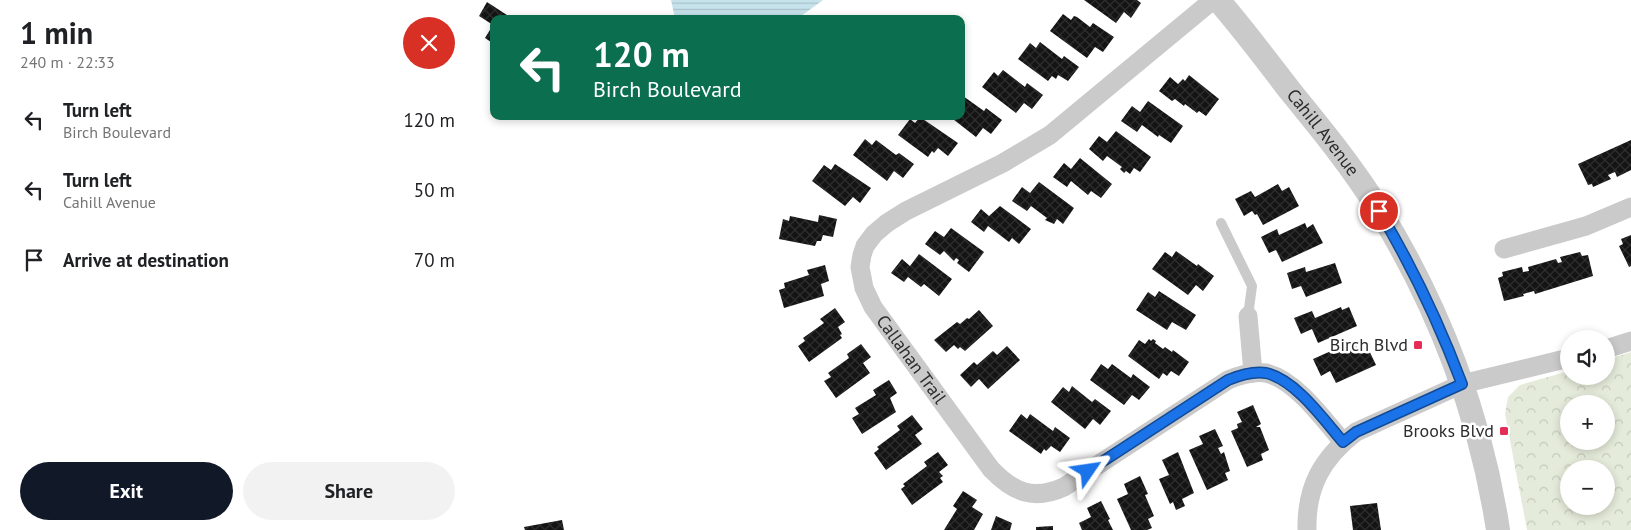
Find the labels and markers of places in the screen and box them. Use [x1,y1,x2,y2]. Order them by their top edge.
pin [1358,190,1400,232]
place label: Birch Blvd [1330,333,1408,356]
marker: Birch Blvd [1412,339,1424,351]
place label: Brooks Blvd [1403,419,1494,442]
marker: Brooks Blvd [1498,425,1510,437]

